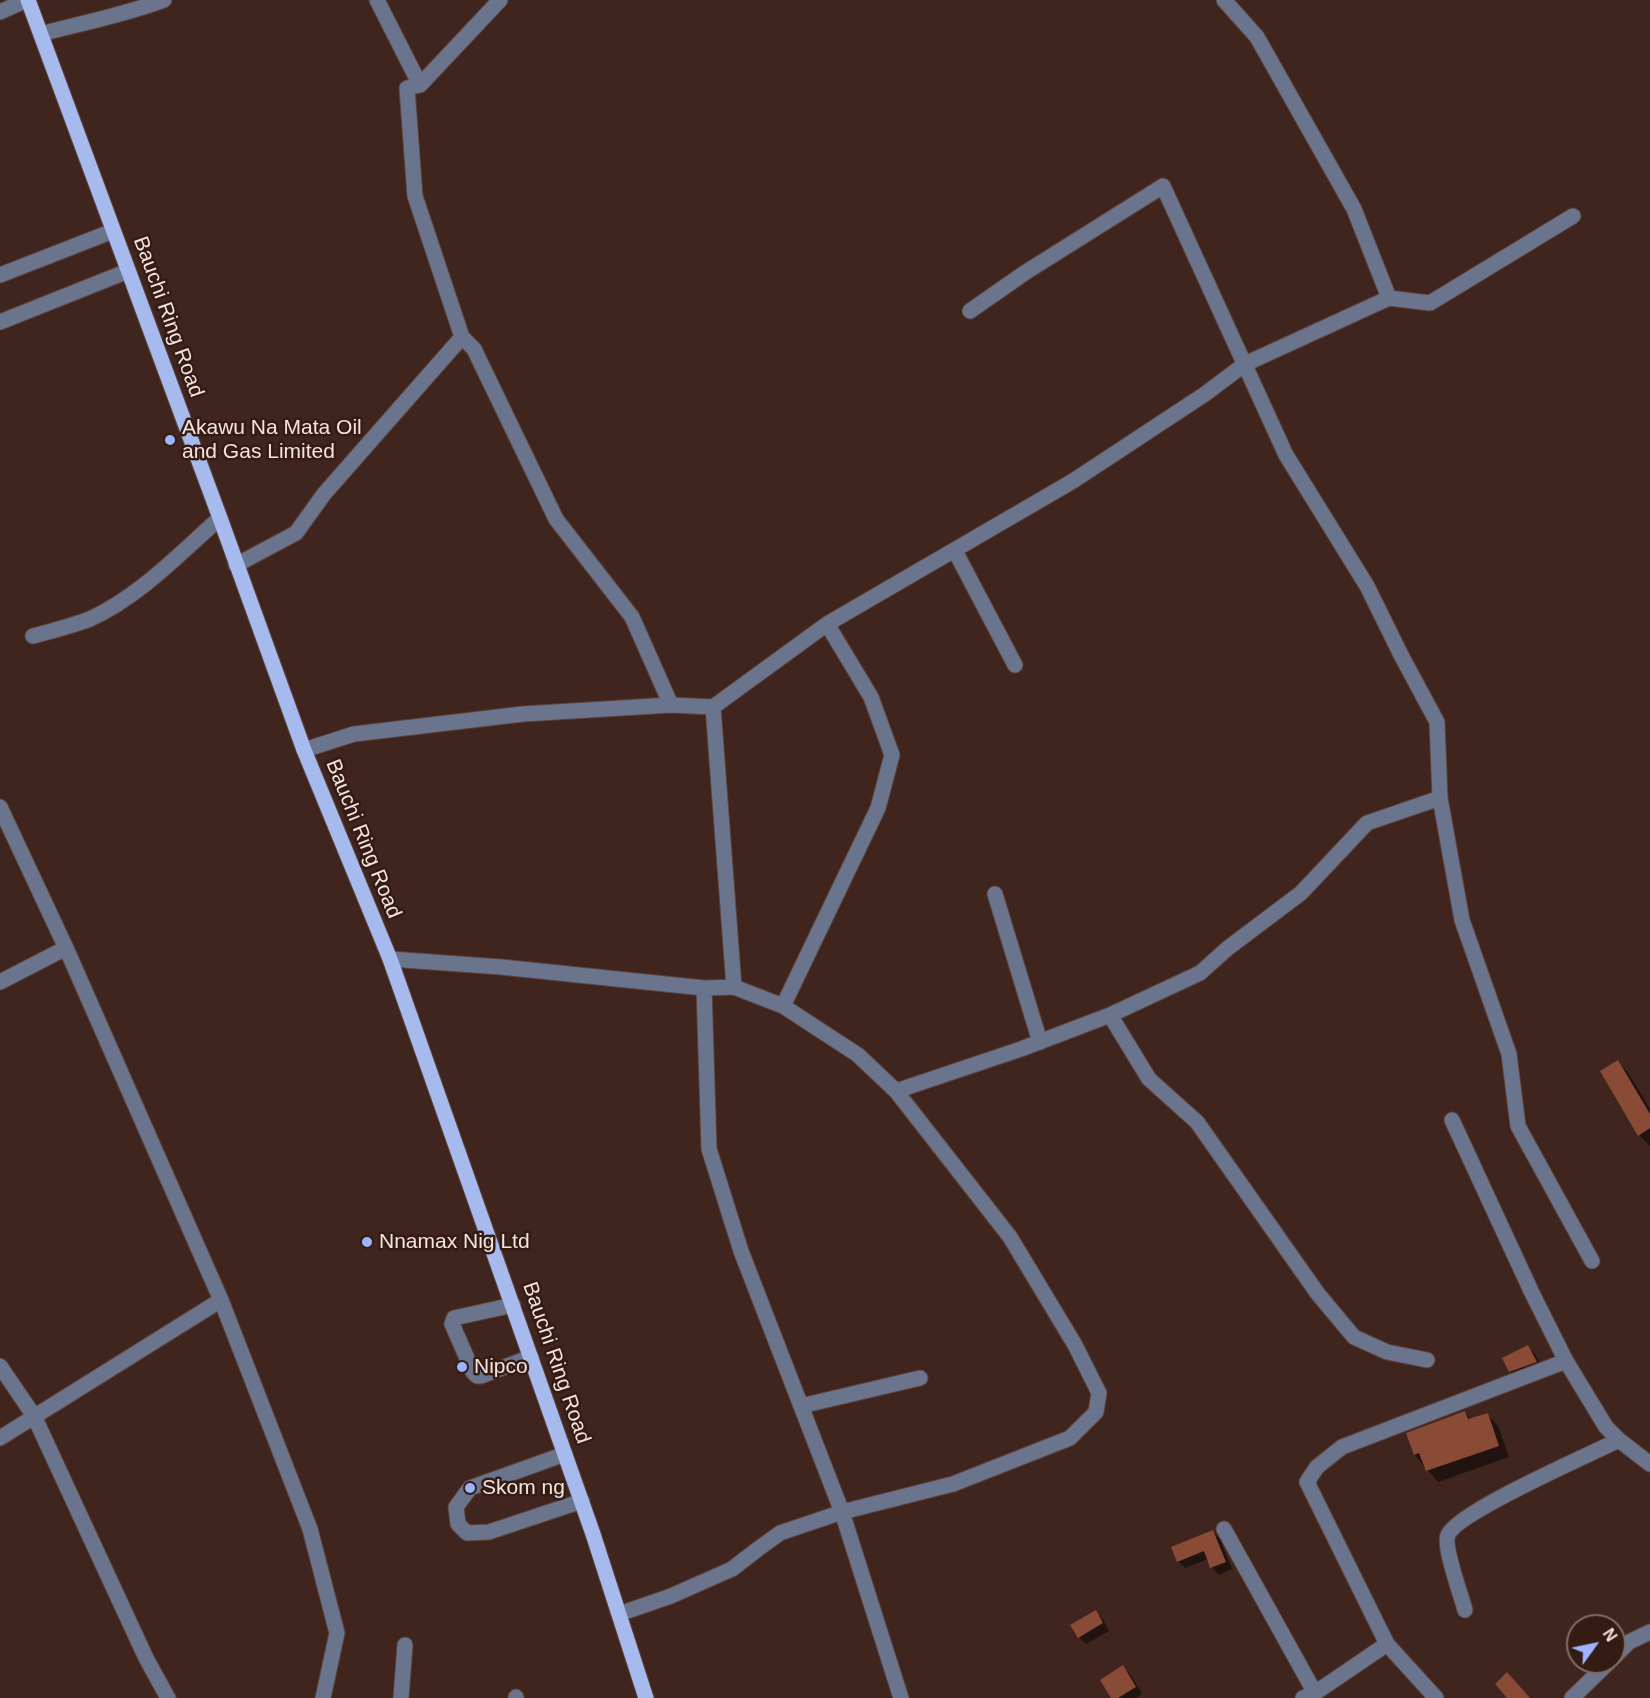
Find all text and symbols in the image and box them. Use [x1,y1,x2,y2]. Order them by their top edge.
street label: Bauchi Ring Road [127,233,209,401]
place label: Akawu Na Mata Oil and Gas Limited [182,415,362,465]
marker: Akawu Na Mata Oil and Gas Limited [163,433,177,447]
street label: Bauchi Ring Road [320,756,406,922]
place label: Nnamax Nig Ltd [379,1229,530,1255]
marker: Nnamax Nig Ltd [360,1235,374,1249]
street label: Bauchi Ring Road [517,1279,595,1447]
place label: Nipco [474,1354,528,1380]
marker: Nipco [455,1360,469,1374]
place label: Skom ng [482,1475,565,1501]
marker: Skom ng [463,1481,477,1495]
north arrow [1566,1614,1626,1674]
text: N [1600,1626,1620,1644]

